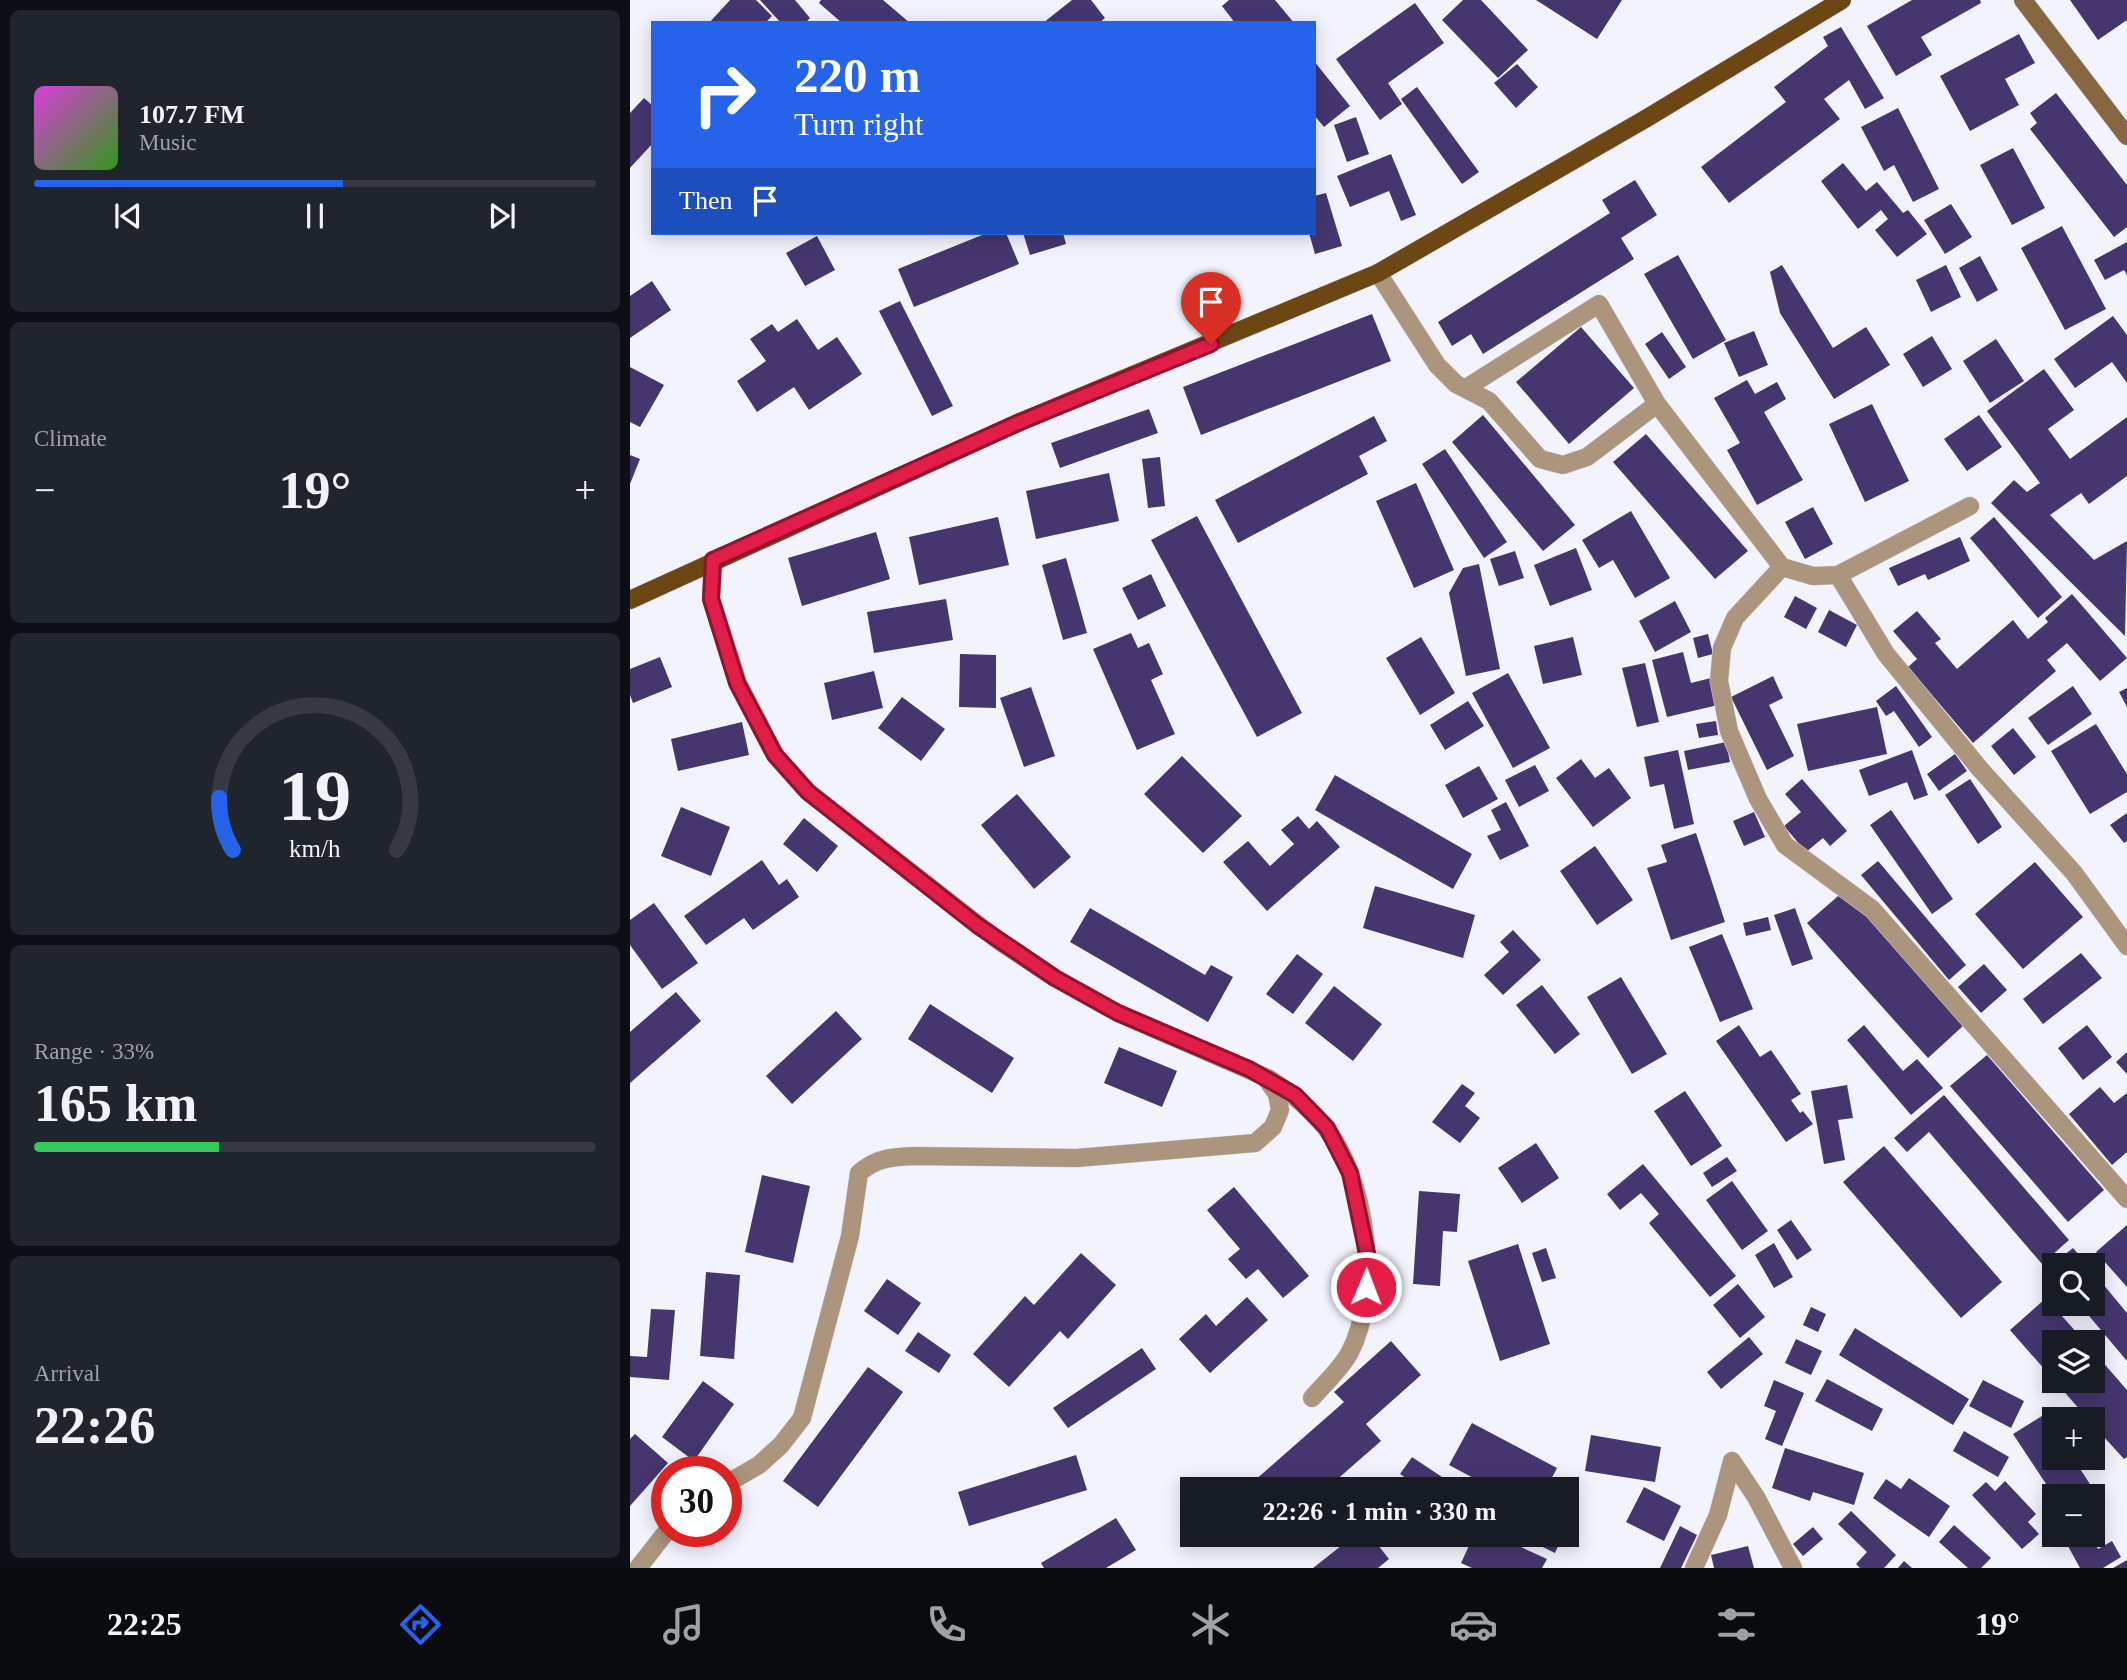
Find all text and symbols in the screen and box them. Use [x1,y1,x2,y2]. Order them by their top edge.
text: 220 m [794,48,921,103]
icon: right [679,49,770,140]
text: 107.7 FM [139,100,244,129]
text: Turn right [794,106,924,142]
text: Music [139,130,197,155]
icon: arrive [746,182,784,220]
text: Then [679,186,732,215]
icon: previous [109,197,147,235]
icon: pause [296,197,334,235]
icon: next [483,197,521,235]
pin [1181,272,1241,344]
icon: arrive [1192,283,1230,321]
text: Climate [34,426,107,451]
text: 19° [279,462,351,519]
text: − [34,469,55,511]
text: + [575,469,596,511]
text: 19 [279,755,351,836]
text: km/h [289,835,341,862]
text: Range · 33% [34,1039,154,1064]
text: 165 km [34,1075,197,1132]
position arrow [1329,1250,1403,1324]
map controls [2042,1253,2105,1547]
button: search [2042,1253,2105,1316]
button: layers [2042,1330,2105,1393]
text: Arrival [34,1361,100,1386]
text: 22:26 [34,1397,155,1454]
button: + [2042,1407,2105,1470]
speed limit sign: 30 [651,1456,742,1547]
button: − [2042,1484,2105,1547]
text: 22:26 · 1 min · 330 m [1263,1497,1497,1526]
icon: directions [396,1600,445,1649]
icon: music [659,1600,708,1649]
icon: phone [922,1600,971,1649]
icon: climate [1186,1600,1235,1649]
icon: car [1449,1600,1498,1649]
icon: filters [1712,1600,1761,1649]
text: 22:25 [107,1606,182,1642]
text: 19° [1975,1606,2020,1642]

